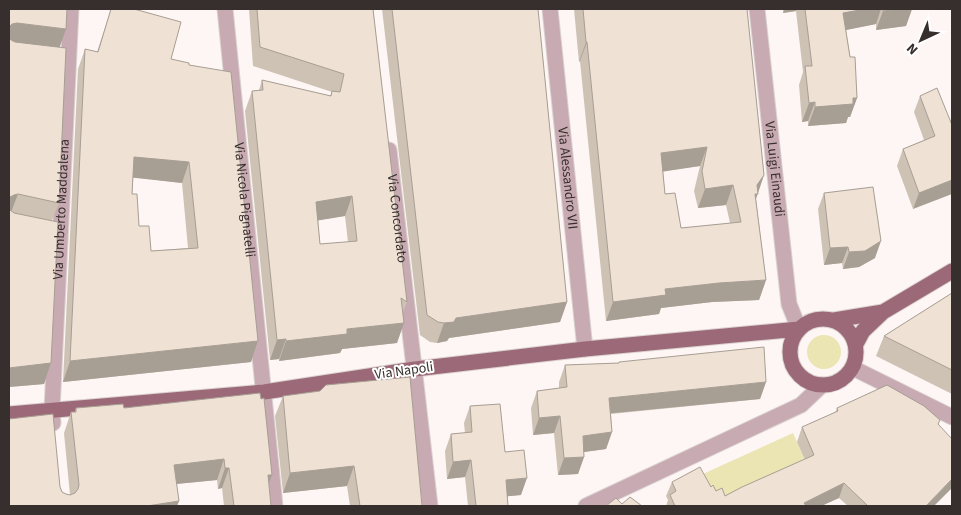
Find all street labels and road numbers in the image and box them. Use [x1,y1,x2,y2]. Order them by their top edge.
street label: Via Luigi Einaudi [759,120,789,218]
street label: Via Alessandro VII [552,126,583,230]
street label: Via Umberto Maddalena [48,138,75,280]
street label: Via Nicola Pignatelli [228,142,260,258]
street label: Via Concordato [382,173,412,264]
street label: Via Napoli [373,357,435,385]

